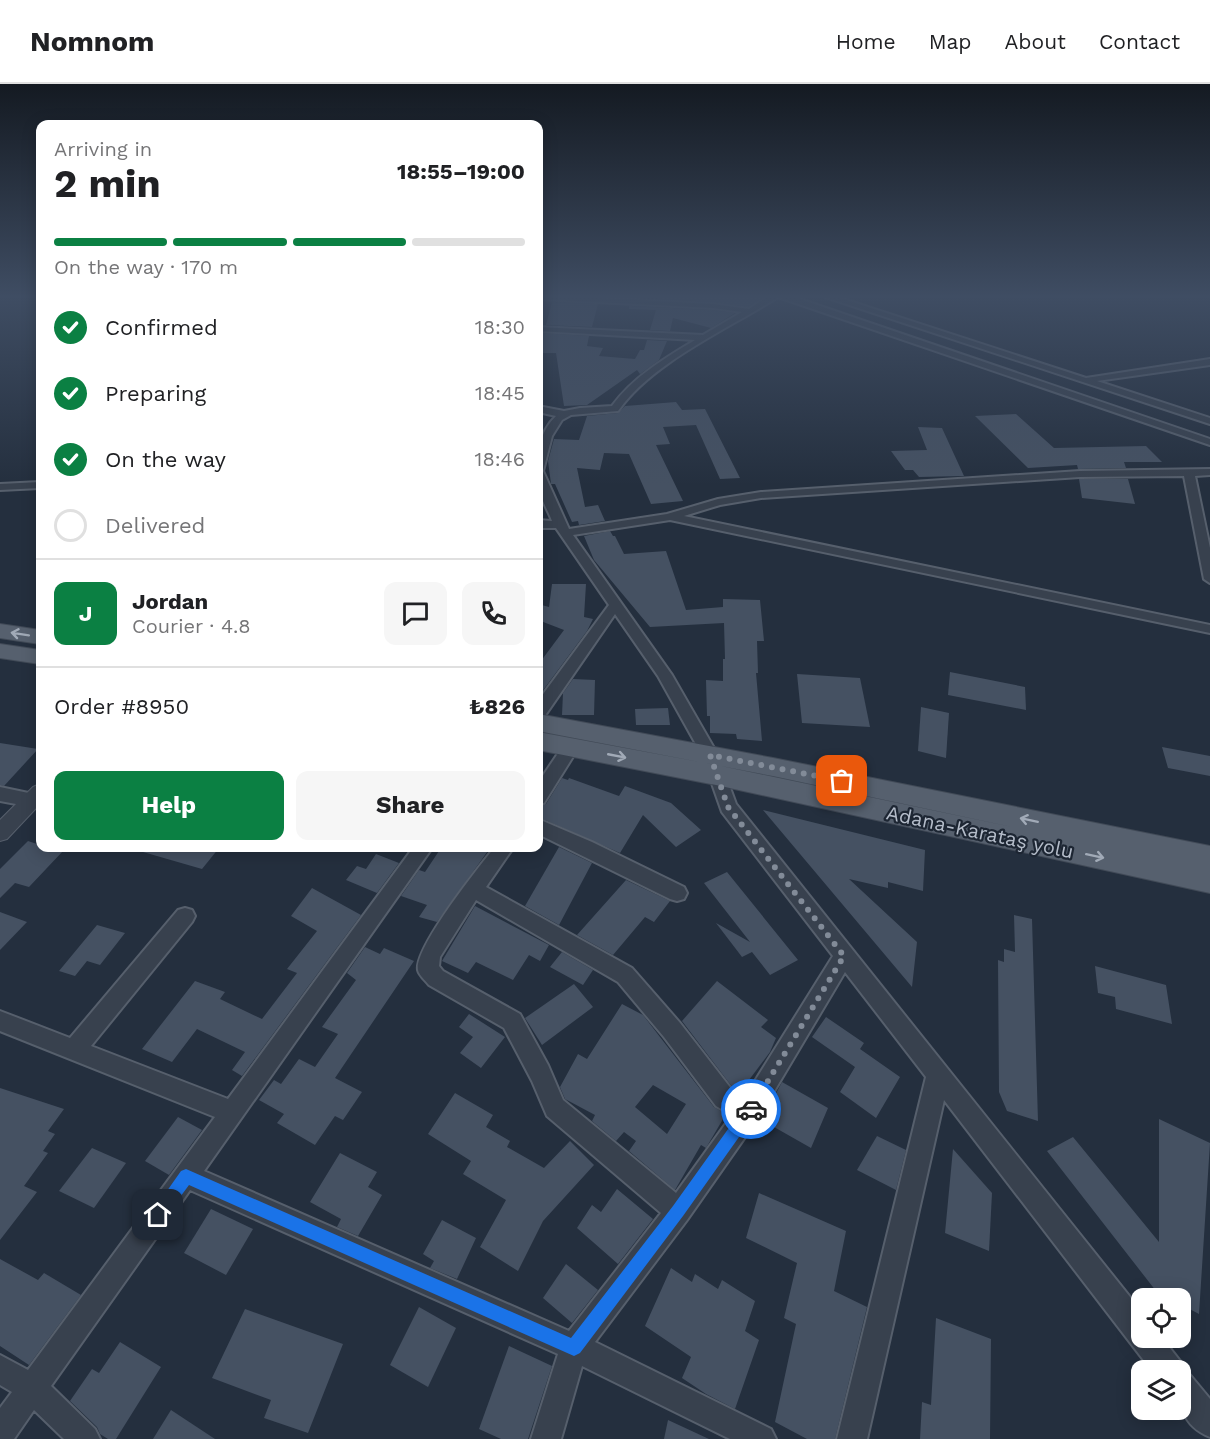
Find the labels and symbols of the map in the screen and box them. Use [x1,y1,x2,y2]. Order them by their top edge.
one-way arrow [11,628,31,639]
one-way arrow [607,750,626,762]
pin [816,755,867,806]
street label: Adana-Karataş yolu [884,800,1076,864]
one-way arrow [1020,814,1040,825]
one-way arrow [1085,851,1104,862]
courier [721,1079,781,1139]
pin [132,1189,183,1240]

